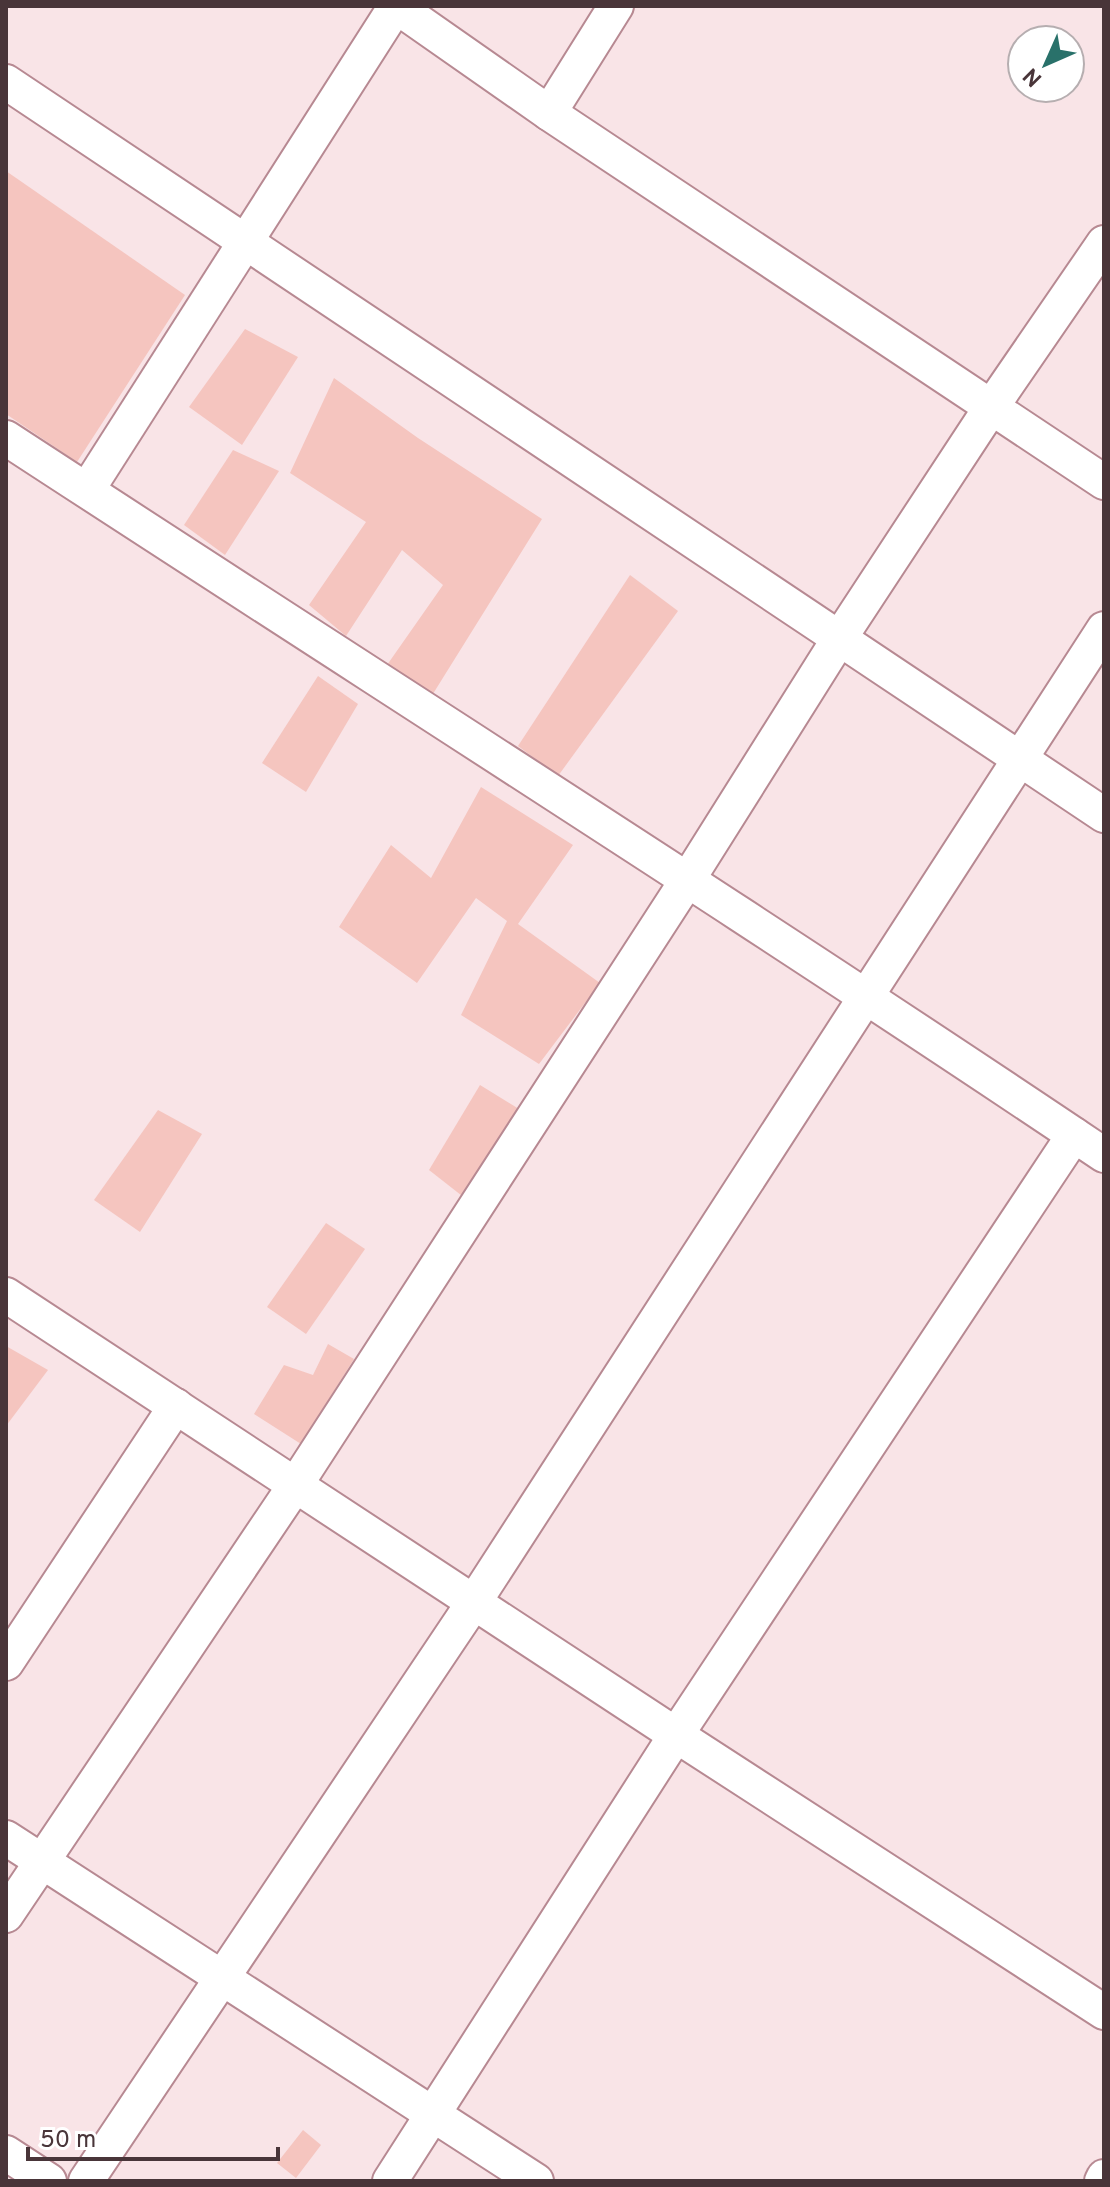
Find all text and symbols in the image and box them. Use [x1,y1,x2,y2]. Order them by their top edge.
north arrow [1006,24,1086,104]
text: N [1018,61,1049,92]
scale bar [28,2111,278,2161]
text: 50 m [40,2126,96,2156]

